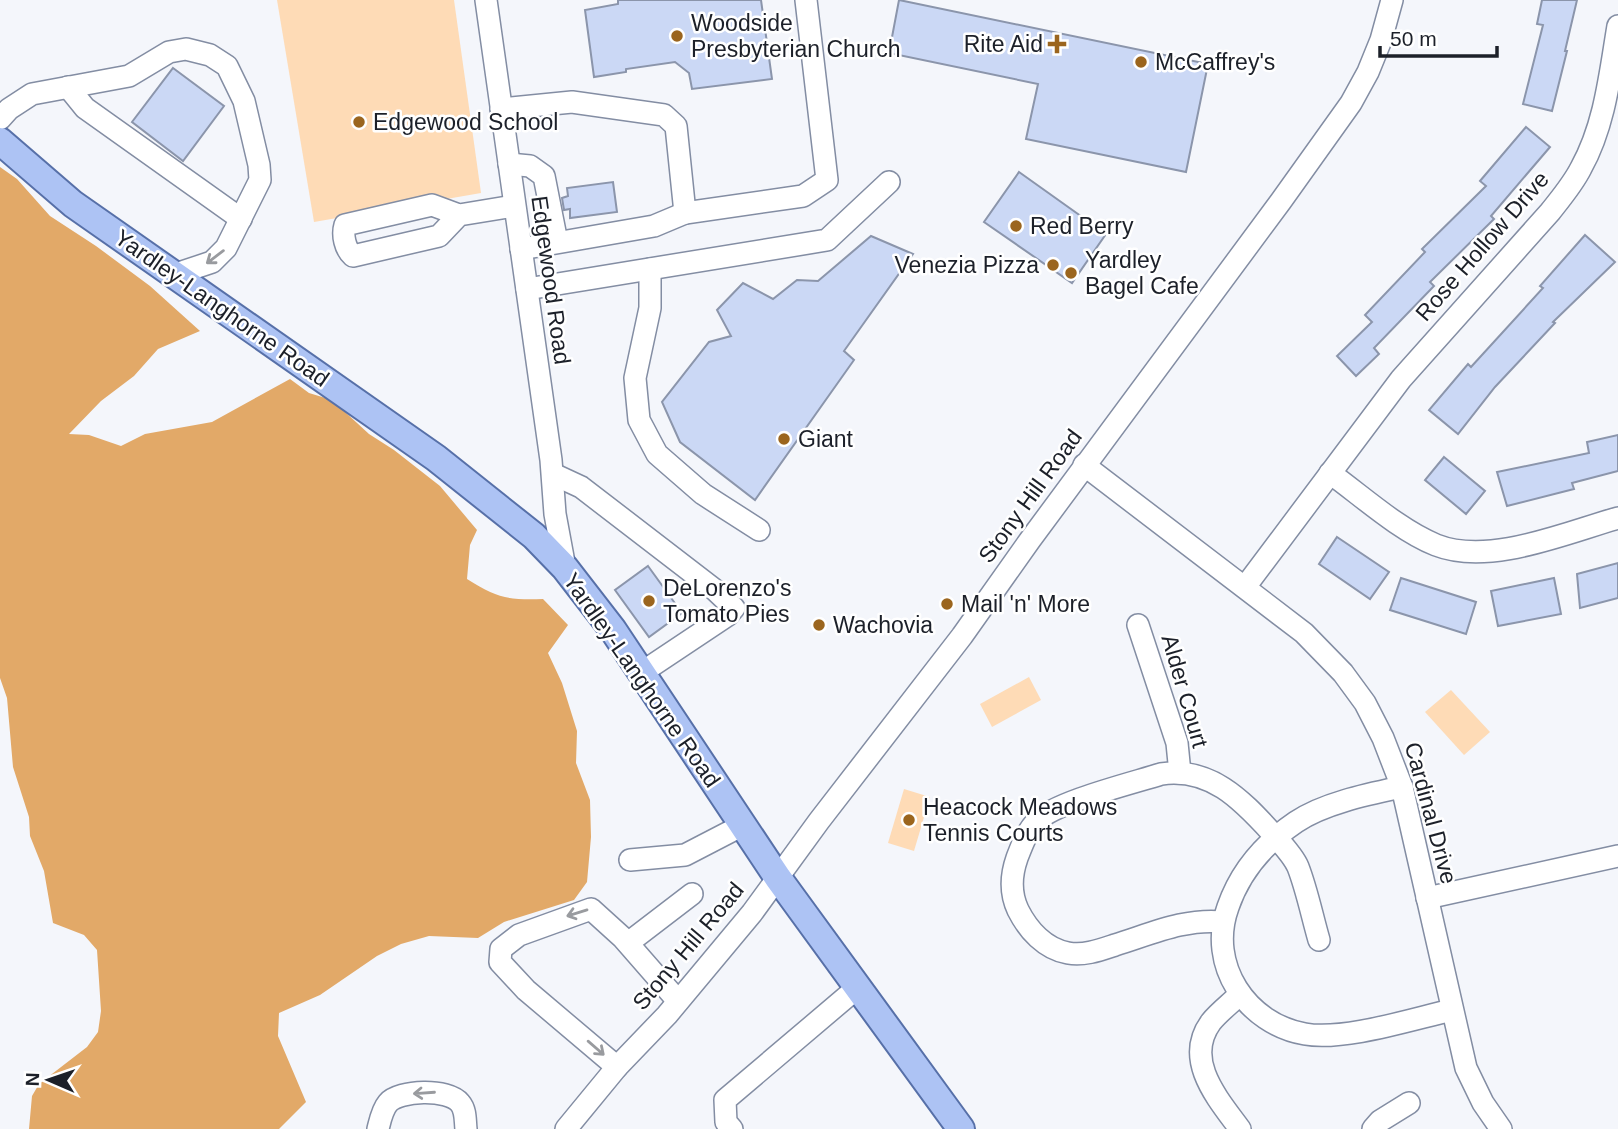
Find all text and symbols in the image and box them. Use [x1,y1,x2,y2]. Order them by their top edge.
place label: Woodside Presbyterian Church [691,10,901,62]
scale bar [1380,14,1497,58]
text: 50 m [1390,27,1437,50]
marker: Woodside Presbyterian Church [669,28,685,44]
place label: Rite Aid [964,31,1043,57]
marker: Rite Aid [1049,36,1065,52]
place label: McCaffrey's [1155,49,1275,75]
marker: McCaffrey's [1133,54,1149,70]
place label: Edgewood School [373,109,558,135]
marker: Edgewood School [351,114,367,130]
street label: Rose Hollow Drive [1410,166,1554,326]
street label: Edgewood Road [526,194,576,366]
place label: Red Berry [1030,213,1134,239]
marker: Red Berry [1008,218,1024,234]
street label: Yardley-Langhorne Road [110,224,334,392]
place label: Yardley Bagel Cafe [1085,247,1199,299]
one-way arrow [206,249,225,264]
place label: Venezia Pizza [895,252,1039,278]
marker: Venezia Pizza [1045,257,1061,273]
marker: Yardley Bagel Cafe [1063,265,1079,281]
street label: Stony Hill Road [973,424,1087,568]
place label: Giant [798,426,854,452]
marker: Giant [776,431,792,447]
street label: Yardley-Langhorne Road [558,568,726,792]
place label: DeLorenzo's Tomato Pies [663,575,791,627]
place label: Mail 'n' More [961,591,1090,617]
marker: DeLorenzo's Tomato Pies [641,593,657,609]
marker: Mail 'n' More [939,596,955,612]
place label: Wachovia [833,612,933,638]
marker: Wachovia [811,617,827,633]
street label: Alder Court [1156,632,1214,751]
street label: Cardinal Drive [1400,739,1462,887]
place label: Heacock Meadows Tennis Courts [923,794,1117,846]
marker: Heacock Meadows Tennis Courts [901,812,917,828]
street label: Stony Hill Road [627,877,749,1015]
one-way arrow [567,908,589,920]
one-way arrow [586,1040,604,1056]
north arrow [14,1045,84,1115]
text: N [22,1072,43,1087]
one-way arrow [412,1087,435,1100]

